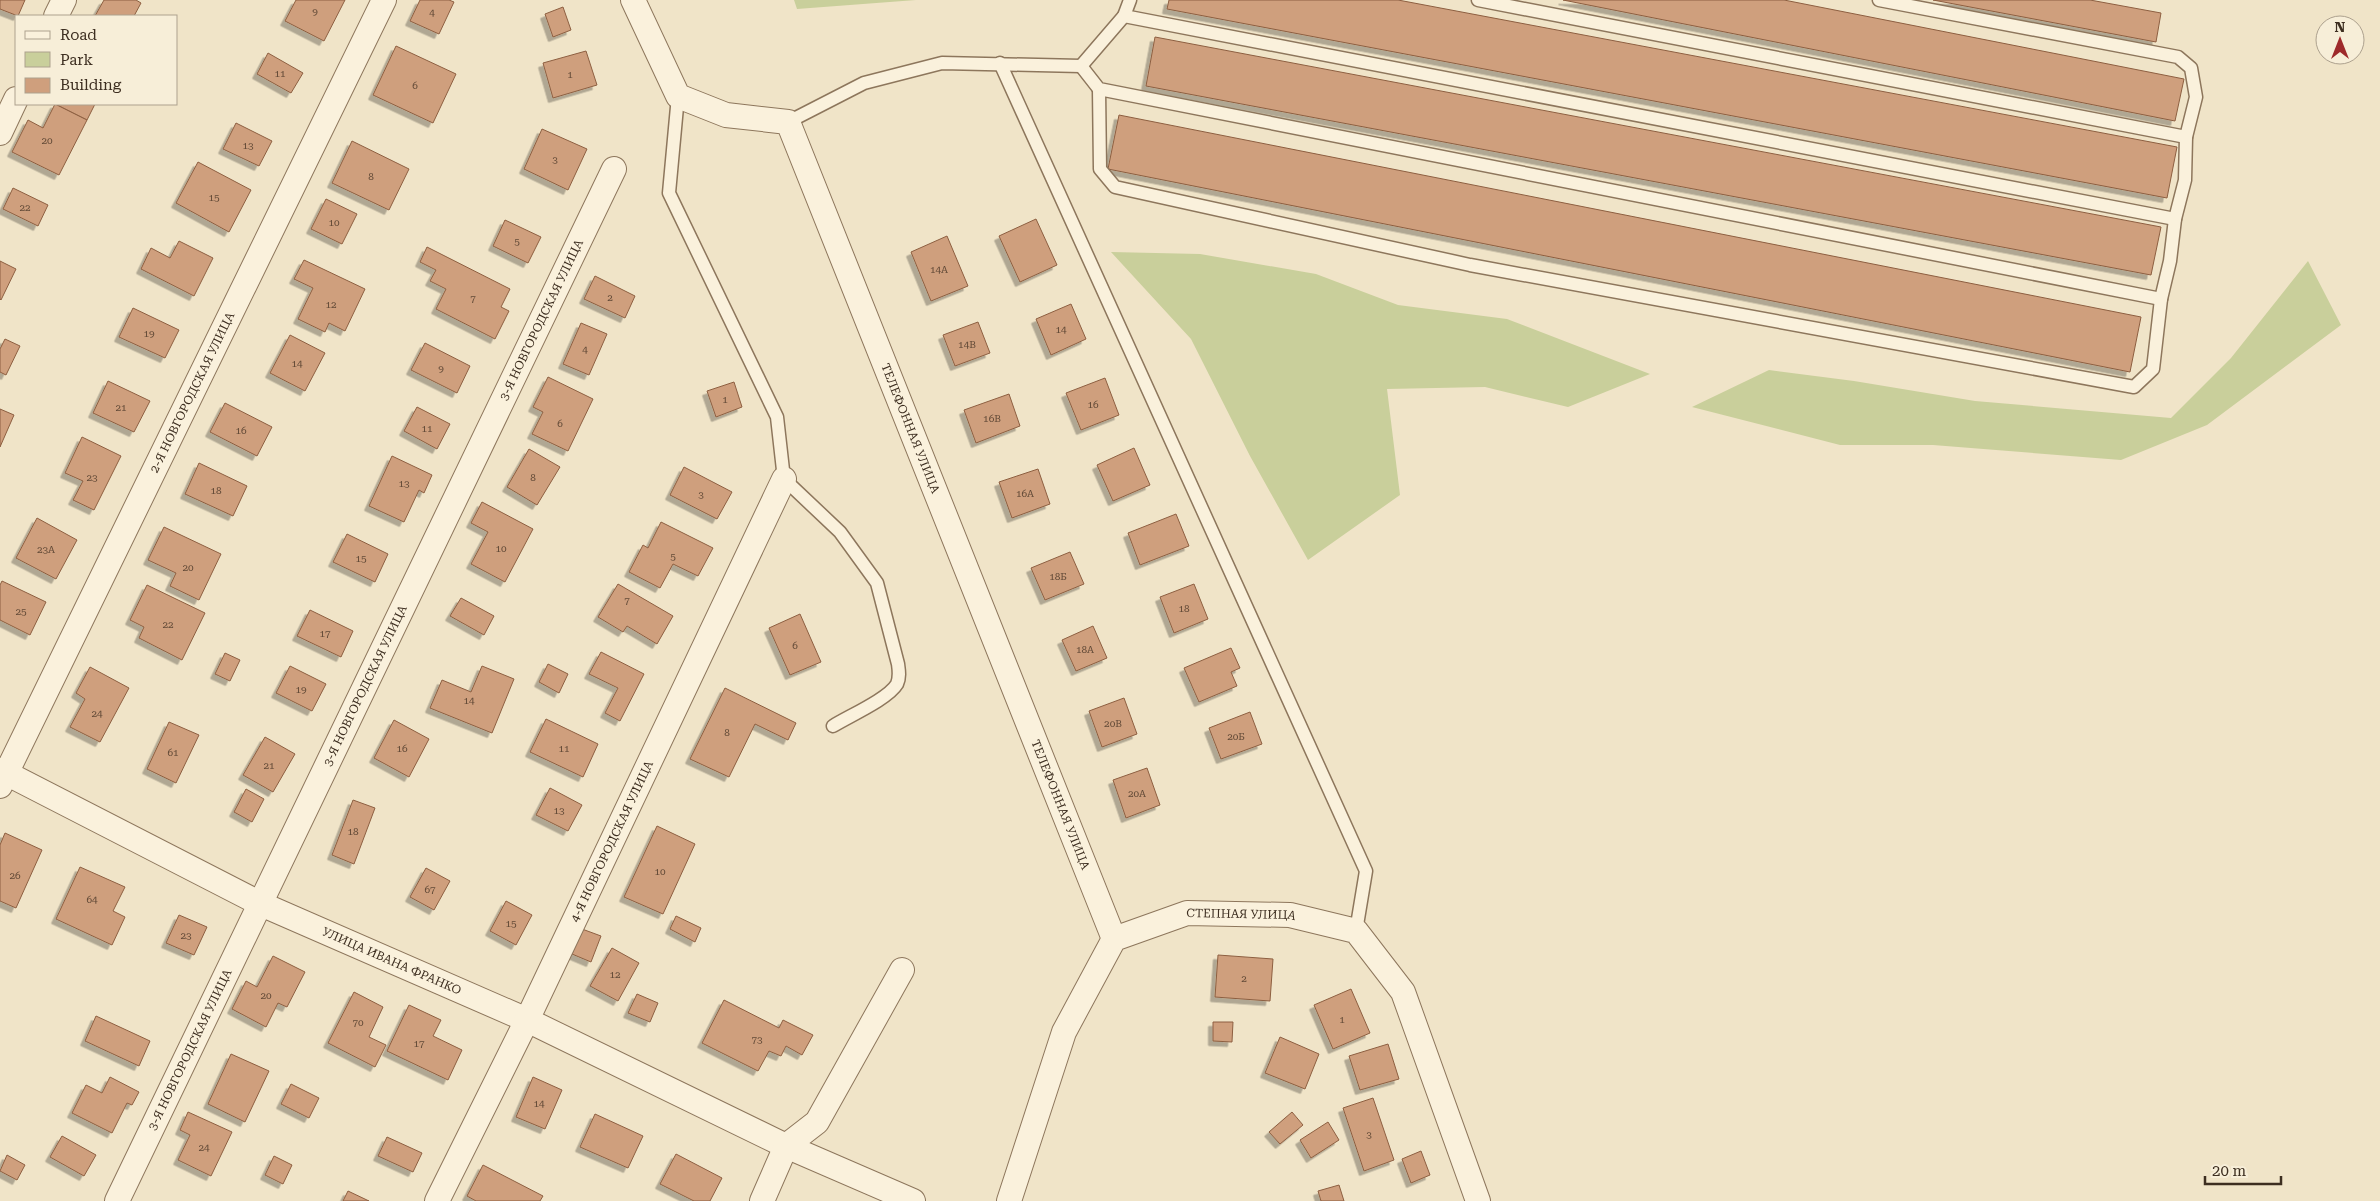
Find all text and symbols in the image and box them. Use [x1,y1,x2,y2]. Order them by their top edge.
house number: 9 [312,6,318,17]
house number: 4 [429,7,435,18]
legend [15,15,178,105]
north arrow [2315,15,2365,65]
text: N [2335,19,2346,35]
text: Road [60,26,97,44]
text: Park [60,51,94,69]
house number: 11 [274,68,286,79]
house number: 1 [567,69,573,80]
text: Building [60,76,122,94]
house number: 6 [412,80,418,91]
house number: 20 [41,135,53,146]
house number: 13 [242,140,254,151]
house number: 3 [552,154,558,165]
house number: 8 [368,171,374,182]
house number: 15 [208,192,220,203]
house number: 22 [19,202,31,213]
house number: 10 [328,217,340,228]
house number: 5 [514,236,520,247]
street label: 3-Я НОВГОРОДСКАЯ УЛИЦА [497,237,586,403]
house number: 14А [930,264,948,275]
house number: 2 [607,292,613,303]
house number: 7 [470,293,476,304]
house number: 12 [325,299,337,310]
street label: 2-Я НОВГОРОДСКАЯ УЛИЦА [147,309,238,475]
house number: 14 [1055,324,1067,335]
house number: 19 [143,328,155,339]
house number: 14В [958,339,976,350]
house number: 4 [582,344,588,355]
house number: 14 [291,358,303,369]
street label: ТЕЛЕФОННАЯ УЛИЦА [878,362,943,496]
house number: 9 [438,363,444,374]
house number: 1 [722,394,728,405]
house number: 16 [1087,399,1099,410]
house number: 21 [115,402,127,413]
house number: 16В [983,413,1001,424]
house number: 6 [557,418,563,429]
house number: 11 [421,423,433,434]
house number: 16 [235,425,247,436]
house number: 23 [86,472,98,483]
house number: 8 [530,472,536,483]
house number: 13 [398,478,410,489]
house number: 18 [210,485,222,496]
house number: 16А [1016,488,1034,499]
house number: 3 [698,489,704,500]
house number: 10 [495,543,507,554]
house number: 23А [37,544,55,555]
house number: 5 [670,551,676,562]
house number: 15 [355,553,367,564]
house number: 20 [182,562,194,573]
house number: 18Б [1049,571,1067,582]
house number: 7 [624,595,630,606]
street label: 3-Я НОВГОРОДСКАЯ УЛИЦА [320,602,410,768]
house number: 18 [1178,603,1190,614]
house number: 25 [15,606,27,617]
house number: 22 [162,619,174,630]
house number: 17 [319,628,331,639]
house number: 6 [792,640,798,651]
house number: 18А [1076,644,1094,655]
house number: 19 [295,684,307,695]
house number: 14 [463,695,475,706]
house number: 24 [91,708,103,719]
house number: 20В [1104,718,1122,729]
house number: 8 [724,727,730,738]
house number: 20Б [1227,731,1245,742]
street label: ТЕЛЕФОННАЯ УЛИЦА [1028,738,1093,872]
house number: 16 [396,743,408,754]
house number: 11 [558,743,570,754]
house number: 61 [167,747,179,758]
street label: 4-Я НОВГОРОДСКАЯ УЛИЦА [568,758,656,924]
house number: 21 [263,760,275,771]
house number: 20А [1128,788,1146,799]
house number: 13 [553,805,565,816]
house number: 18 [347,826,359,837]
house number: 10 [654,866,666,877]
house number: 26 [9,870,21,881]
house number: 67 [424,884,436,895]
house number: 64 [86,894,98,905]
street label: СТЕПНАЯ УЛИЦА [1186,906,1298,923]
house number: 15 [505,918,517,929]
street label: УЛИЦА ИВАНА ФРАНКО [320,925,463,997]
house number: 23 [180,930,192,941]
street label: 3-Я НОВГОРОДСКАЯ УЛИЦА [145,966,235,1132]
house number: 12 [609,969,621,980]
house number: 2 [1241,973,1247,984]
house number: 20 [260,990,272,1001]
house number: 1 [1339,1014,1345,1025]
house number: 70 [352,1017,364,1028]
house number: 73 [751,1034,763,1045]
house number: 17 [413,1038,425,1049]
house number: 14 [533,1098,545,1109]
house number: 3 [1366,1129,1372,1140]
house number: 24 [198,1142,210,1153]
scale bar [2205,1154,2281,1186]
text: 20 m [2212,1162,2247,1180]

